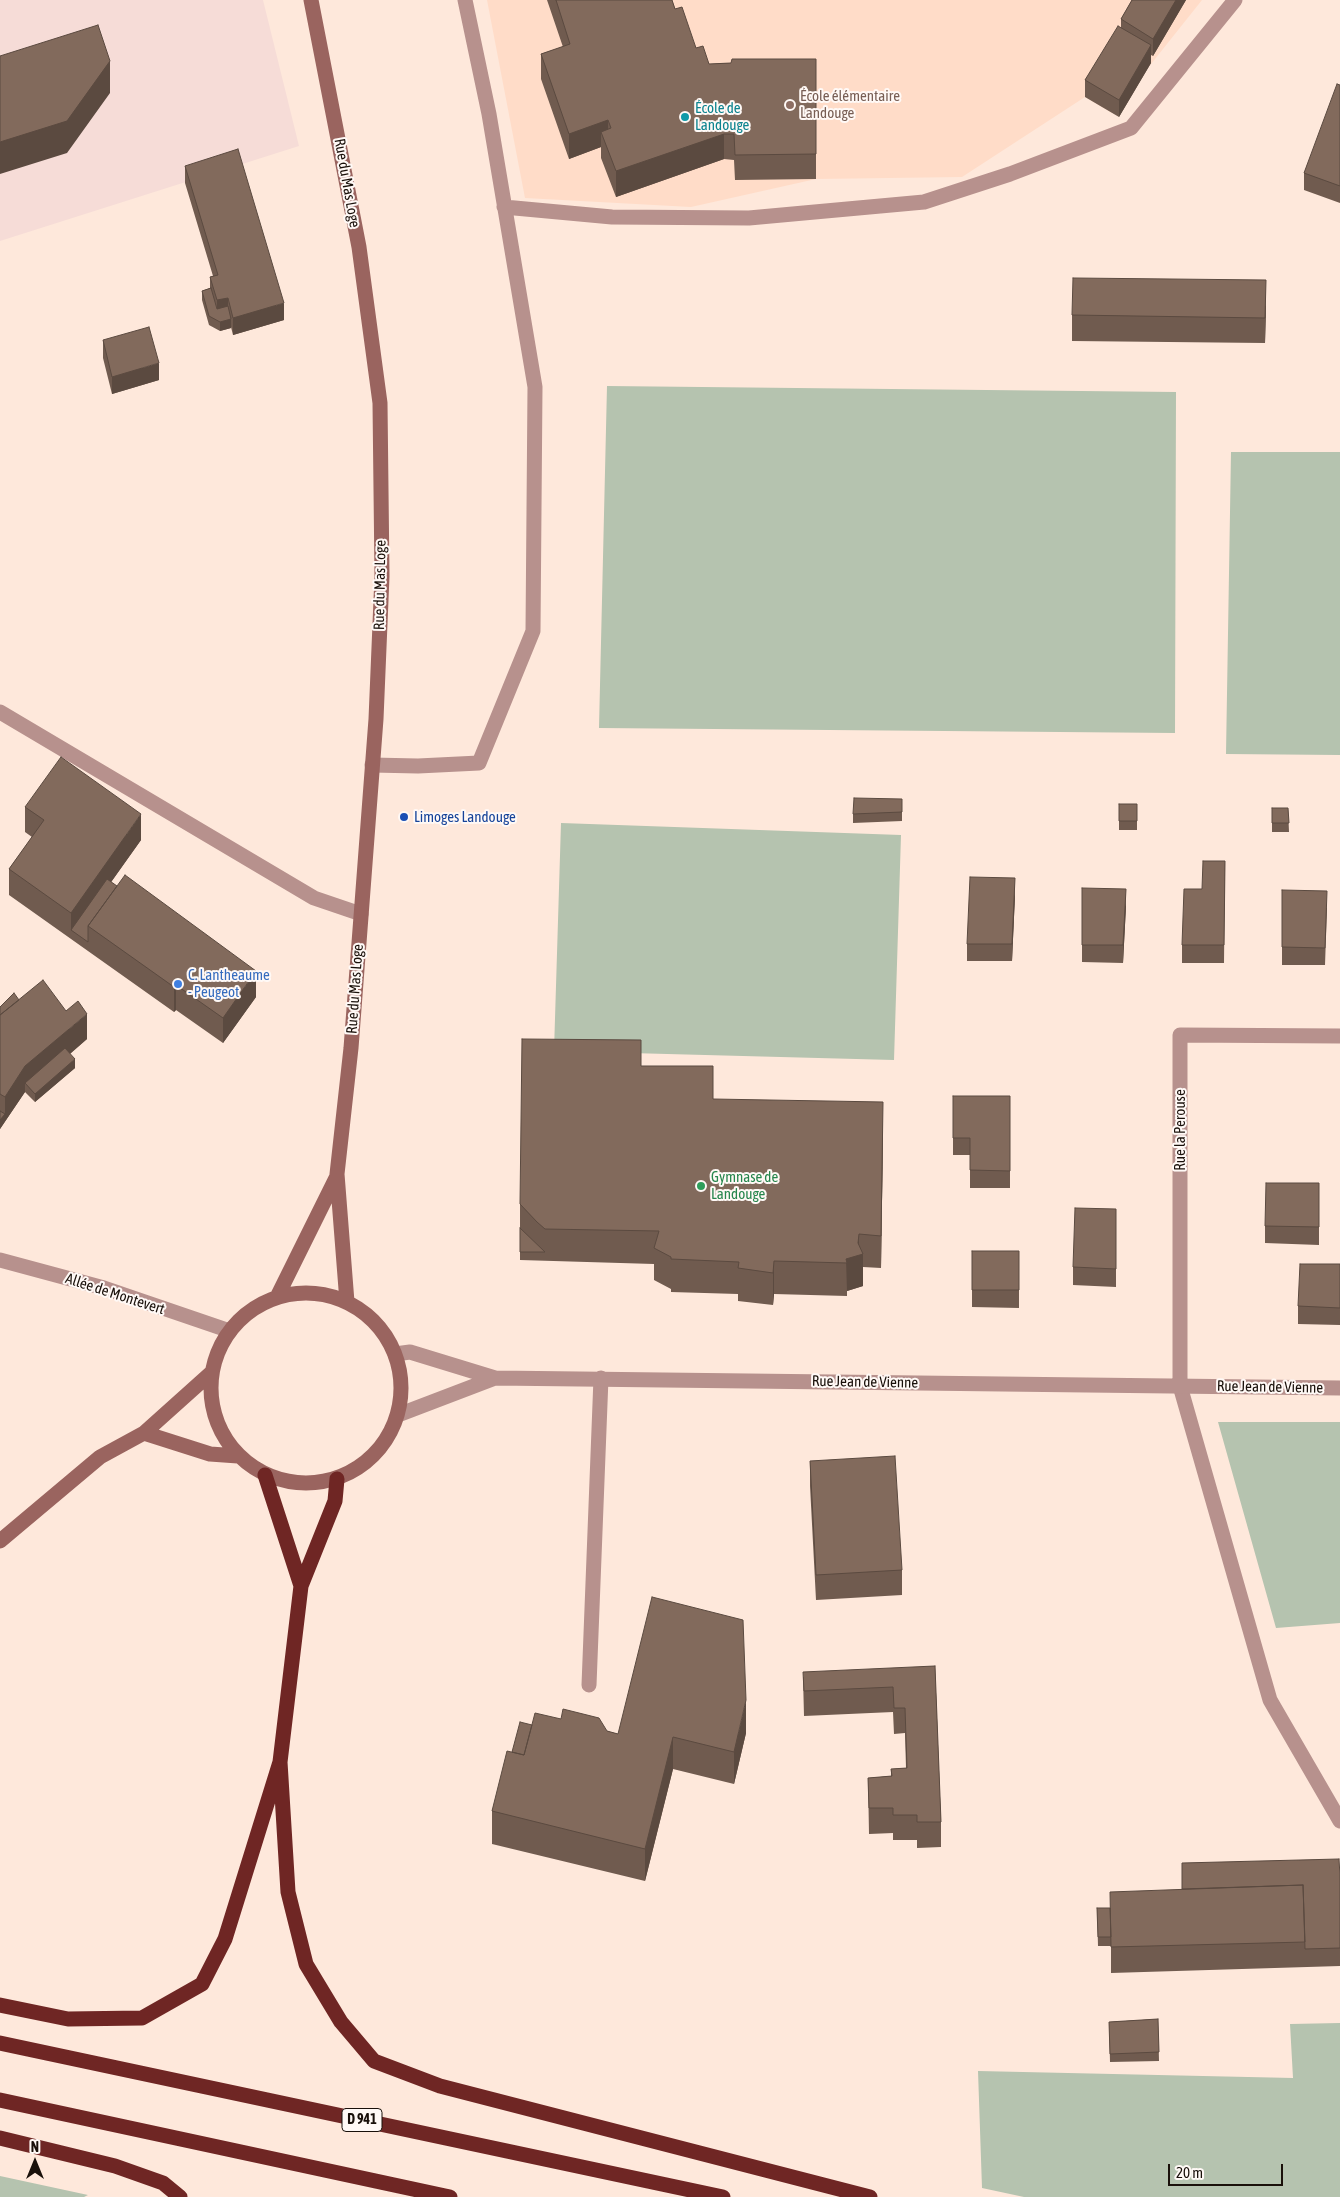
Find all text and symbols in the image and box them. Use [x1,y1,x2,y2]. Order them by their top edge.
place label: École élémentaire Landouge [800,87,900,122]
place label: École de Landouge [695,99,749,134]
marker: École élémentaire Landouge [784,99,796,111]
marker: École de Landouge [679,111,691,123]
street label: Rue du Mas Loge [330,137,364,229]
street label: Rue du Mas Loge [370,540,390,630]
place label: Limoges Landouge [414,808,516,826]
marker: Limoges Landouge [398,811,410,823]
street label: Rue du Mas Loge [343,943,367,1035]
place label: C. Lantheaume - Peugeot [188,966,270,1001]
marker: C. Lantheaume - Peugeot [172,978,184,990]
street label: Rue la Perouse [1171,1089,1189,1171]
place label: Gymnase de Landouge [711,1168,778,1203]
marker: Gymnase de Landouge [695,1180,707,1192]
street label: Allée de Montevert [63,1269,167,1319]
street label: Rue Jean de Vienne [812,1372,918,1392]
street label: Rue Jean de Vienne [1217,1377,1323,1397]
road number: D 941 [342,2108,382,2132]
north arrow [10,2137,60,2187]
text: N [31,2139,39,2155]
scale bar [1170,2154,1285,2186]
text: 20 m [1176,2164,1203,2181]

